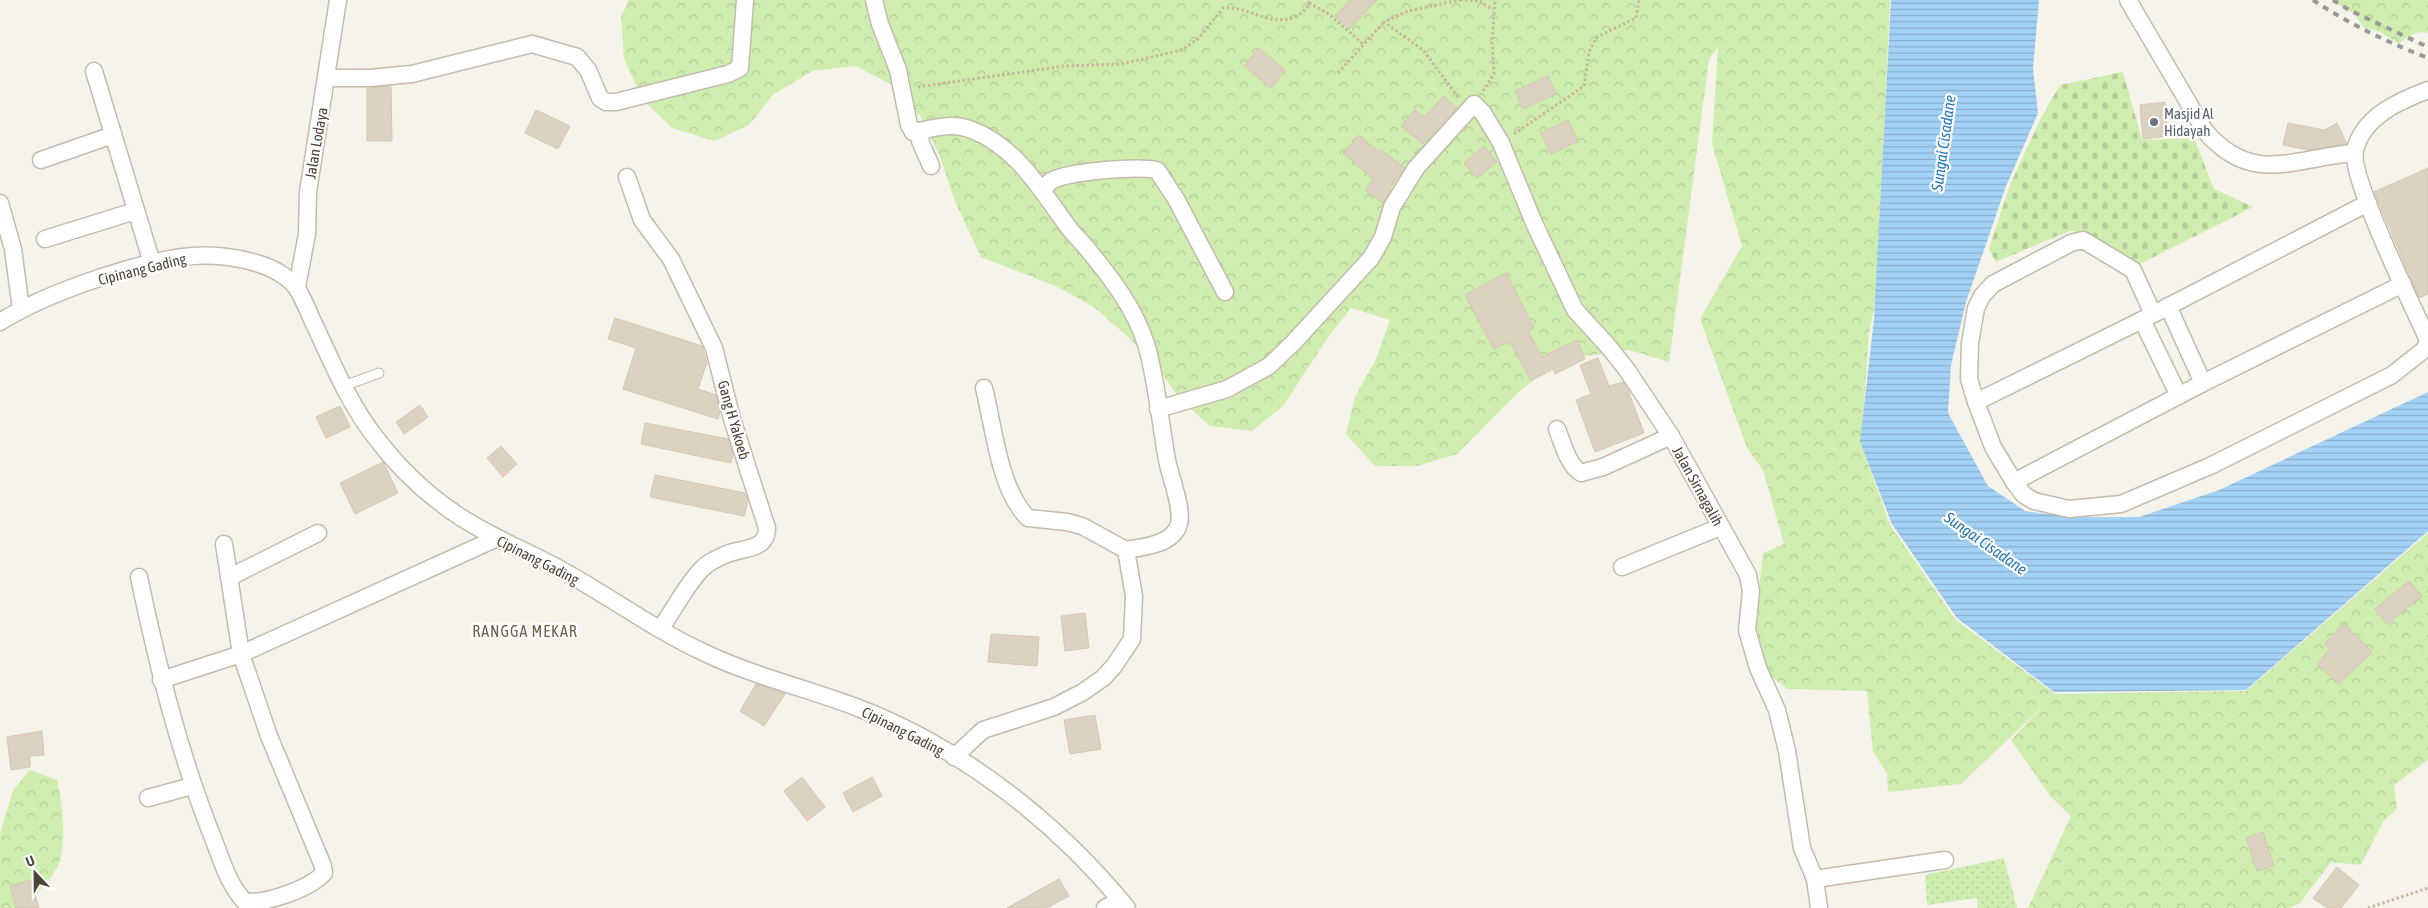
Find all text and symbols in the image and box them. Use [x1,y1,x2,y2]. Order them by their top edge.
water label: Sungai Cisadane [1927,94,1960,193]
place label: Masjid Al Hidayah [2164,105,2214,139]
street label: Jalan Lodaya [301,106,331,180]
marker: Masjid Al Hidayah [2148,116,2160,128]
street label: Cipinang Gading [96,250,188,288]
street label: Gang H Yakoeb [715,378,753,462]
street label: Jalan Sirnagalih [1669,443,1727,529]
water label: Sungai Cisadane [1940,507,2031,579]
street label: Cipinang Gading [494,532,582,588]
district label: RANGGA MEKAR [472,622,578,640]
street label: Cipinang Gading [859,703,947,759]
north arrow [10,848,60,898]
text: U [23,852,37,870]

